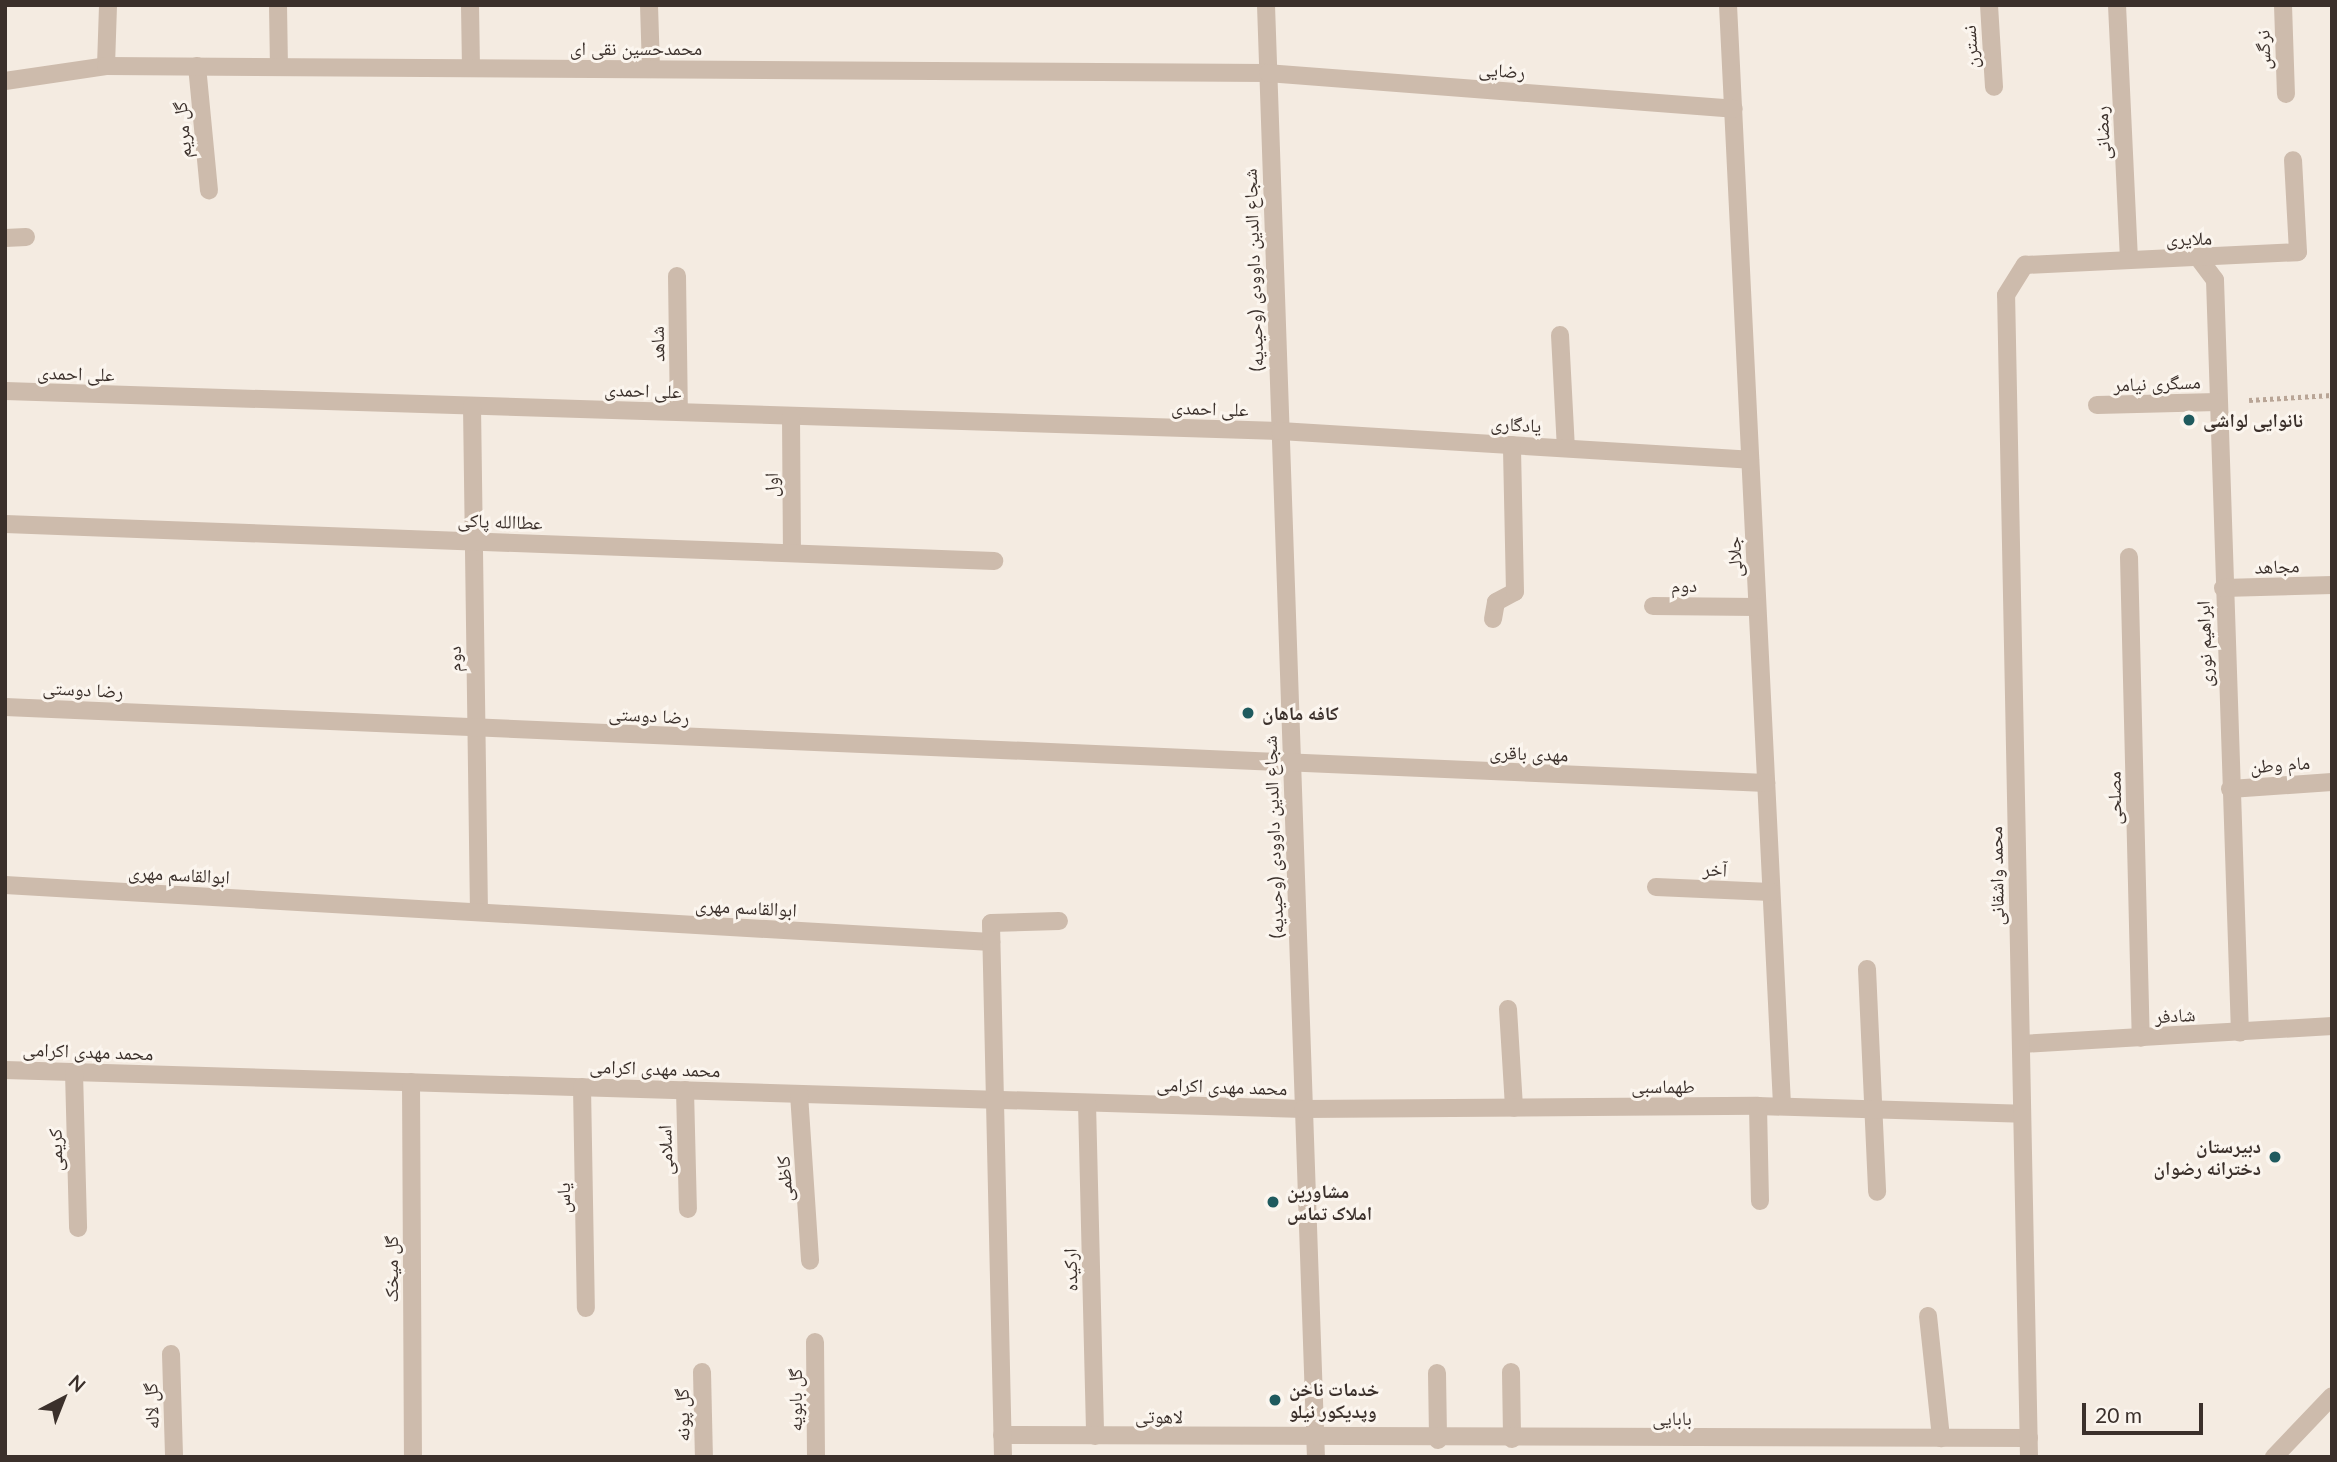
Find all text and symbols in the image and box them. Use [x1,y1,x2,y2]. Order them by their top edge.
street label: نسترن [1957,25,1983,69]
street label: نرگس [2251,30,2275,70]
street label: محمدحسین نقی ای [570,37,702,59]
street label: رضایی [1478,57,1526,83]
street label: گل مریم [168,101,196,159]
street label: رمضانی [2089,106,2115,160]
street label: شجاع الدین داوودی (وحیدیه) [1238,168,1268,372]
street label: ملایری [2166,226,2212,250]
street label: شاهد [645,326,669,362]
street label: علی احمدی [37,360,115,386]
street label: مسگری نیامر [2113,370,2201,396]
street label: علی احمدی [604,377,682,403]
street label: علی احمدی [1171,395,1249,421]
place label: نانوایی لواشی [2203,409,2303,431]
street label: یادگاری [1490,411,1542,437]
marker: نانوایی لواشی [2181,412,2197,428]
street label: اول [760,473,782,497]
street label: عطاالله پاکی [457,508,543,534]
street label: جلالی [1722,536,1746,578]
street label: مجاهد [2254,554,2300,578]
street label: دوم [1671,574,1697,596]
street label: ابراهیم نوری [2191,600,2217,688]
street label: دوم [442,646,466,672]
street label: رضا دوستی [42,675,124,703]
street label: رضا دوستی [608,701,690,729]
place label: کافه ماهان [1262,702,1339,724]
marker: کافه ماهان [1240,705,1256,721]
street label: شجاع الدین داوودی (وحیدیه) [1258,735,1288,939]
street label: مهدی باقری [1489,740,1569,766]
street label: مام وطن [2249,751,2311,777]
street label: مصلحی [2102,771,2126,825]
street label: محمد واشقانی [1984,826,2008,926]
street label: آخر [1702,857,1728,881]
street label: ابوالقاسم مهری [127,860,231,888]
street label: ابوالقاسم مهری [694,893,798,921]
street label: شادفر [2154,1003,2196,1027]
street label: محمد مهدی اکرامی [22,1037,154,1065]
street label: محمد مهدی اکرامی [589,1054,721,1082]
street label: محمد مهدی اکرامی [1156,1072,1288,1100]
street label: طهماسبی [1631,1075,1695,1097]
street label: اسلامی [653,1124,677,1176]
street label: کریمی [43,1128,67,1172]
place label: دبیرستان دخترانه رضوان [2154,1135,2261,1179]
marker: دبیرستان دخترانه رضوان [2267,1149,2283,1165]
street label: کاظمی [771,1155,797,1203]
place label: مشاورین املاک تماس [1287,1180,1372,1224]
street label: یاس [551,1183,575,1213]
marker: مشاورین املاک تماس [1265,1194,1281,1210]
street label: گل میخک [380,1236,402,1302]
street label: ارکیده [1058,1248,1082,1292]
north arrow [28,1364,98,1434]
street label: گل بابویه [784,1368,806,1432]
text: N [64,1370,91,1396]
place label: خدمات ناخن وپديكور نيلو [1289,1378,1379,1422]
street label: گل لاله [139,1382,163,1430]
street label: گل پونه [670,1388,694,1442]
scale bar [2085,1388,2206,1432]
marker: خدمات ناخن وپديكور نيلو [1267,1392,1283,1408]
text: 20 m [2095,1402,2142,1427]
street label: لاهوتی [1135,1404,1183,1428]
street label: بابایی [1652,1407,1692,1429]

